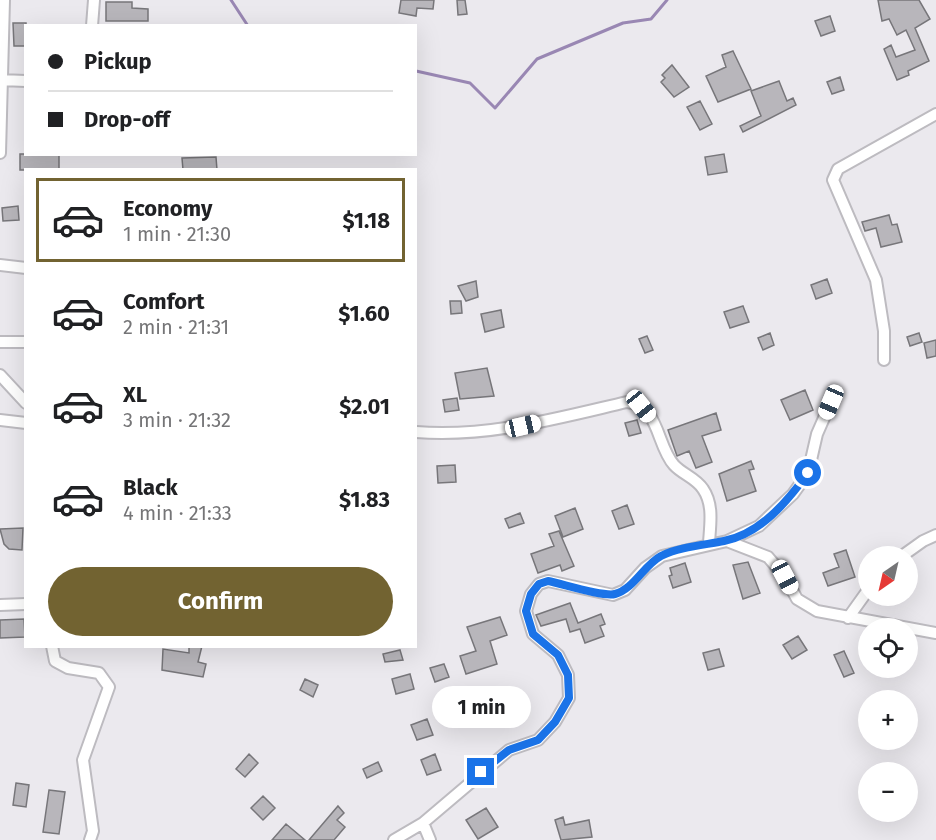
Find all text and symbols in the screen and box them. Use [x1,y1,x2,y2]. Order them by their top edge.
text: Pickup [84,48,152,75]
text: Drop-off [84,106,170,133]
icon: car [51,193,105,247]
text: Economy [123,195,212,222]
text: $1.18 [342,207,390,234]
text: 1 min · 21:30 [123,222,231,246]
icon: car [51,286,105,340]
text: Comfort [123,288,204,315]
text: $1.60 [338,300,390,327]
text: 2 min · 21:31 [123,315,229,339]
icon: car [51,379,105,433]
text: XL [123,381,147,408]
car [816,382,846,422]
car [623,386,659,426]
text: $2.01 [339,393,390,420]
text: 3 min · 21:32 [123,408,231,432]
car [503,413,543,439]
route start [794,459,821,486]
icon: car [51,472,105,526]
text: Black [123,474,178,501]
text: $1.83 [339,486,390,513]
text: 4 min · 21:33 [123,501,232,525]
north arrow [858,546,918,606]
map controls [858,546,918,822]
car [769,557,801,597]
button: Confirm [48,567,393,636]
button: locate [858,618,918,678]
callout: 1 min [432,685,530,727]
button: + [858,690,918,750]
text: 1 min [457,695,506,719]
route end [467,758,494,785]
button: − [858,762,918,822]

